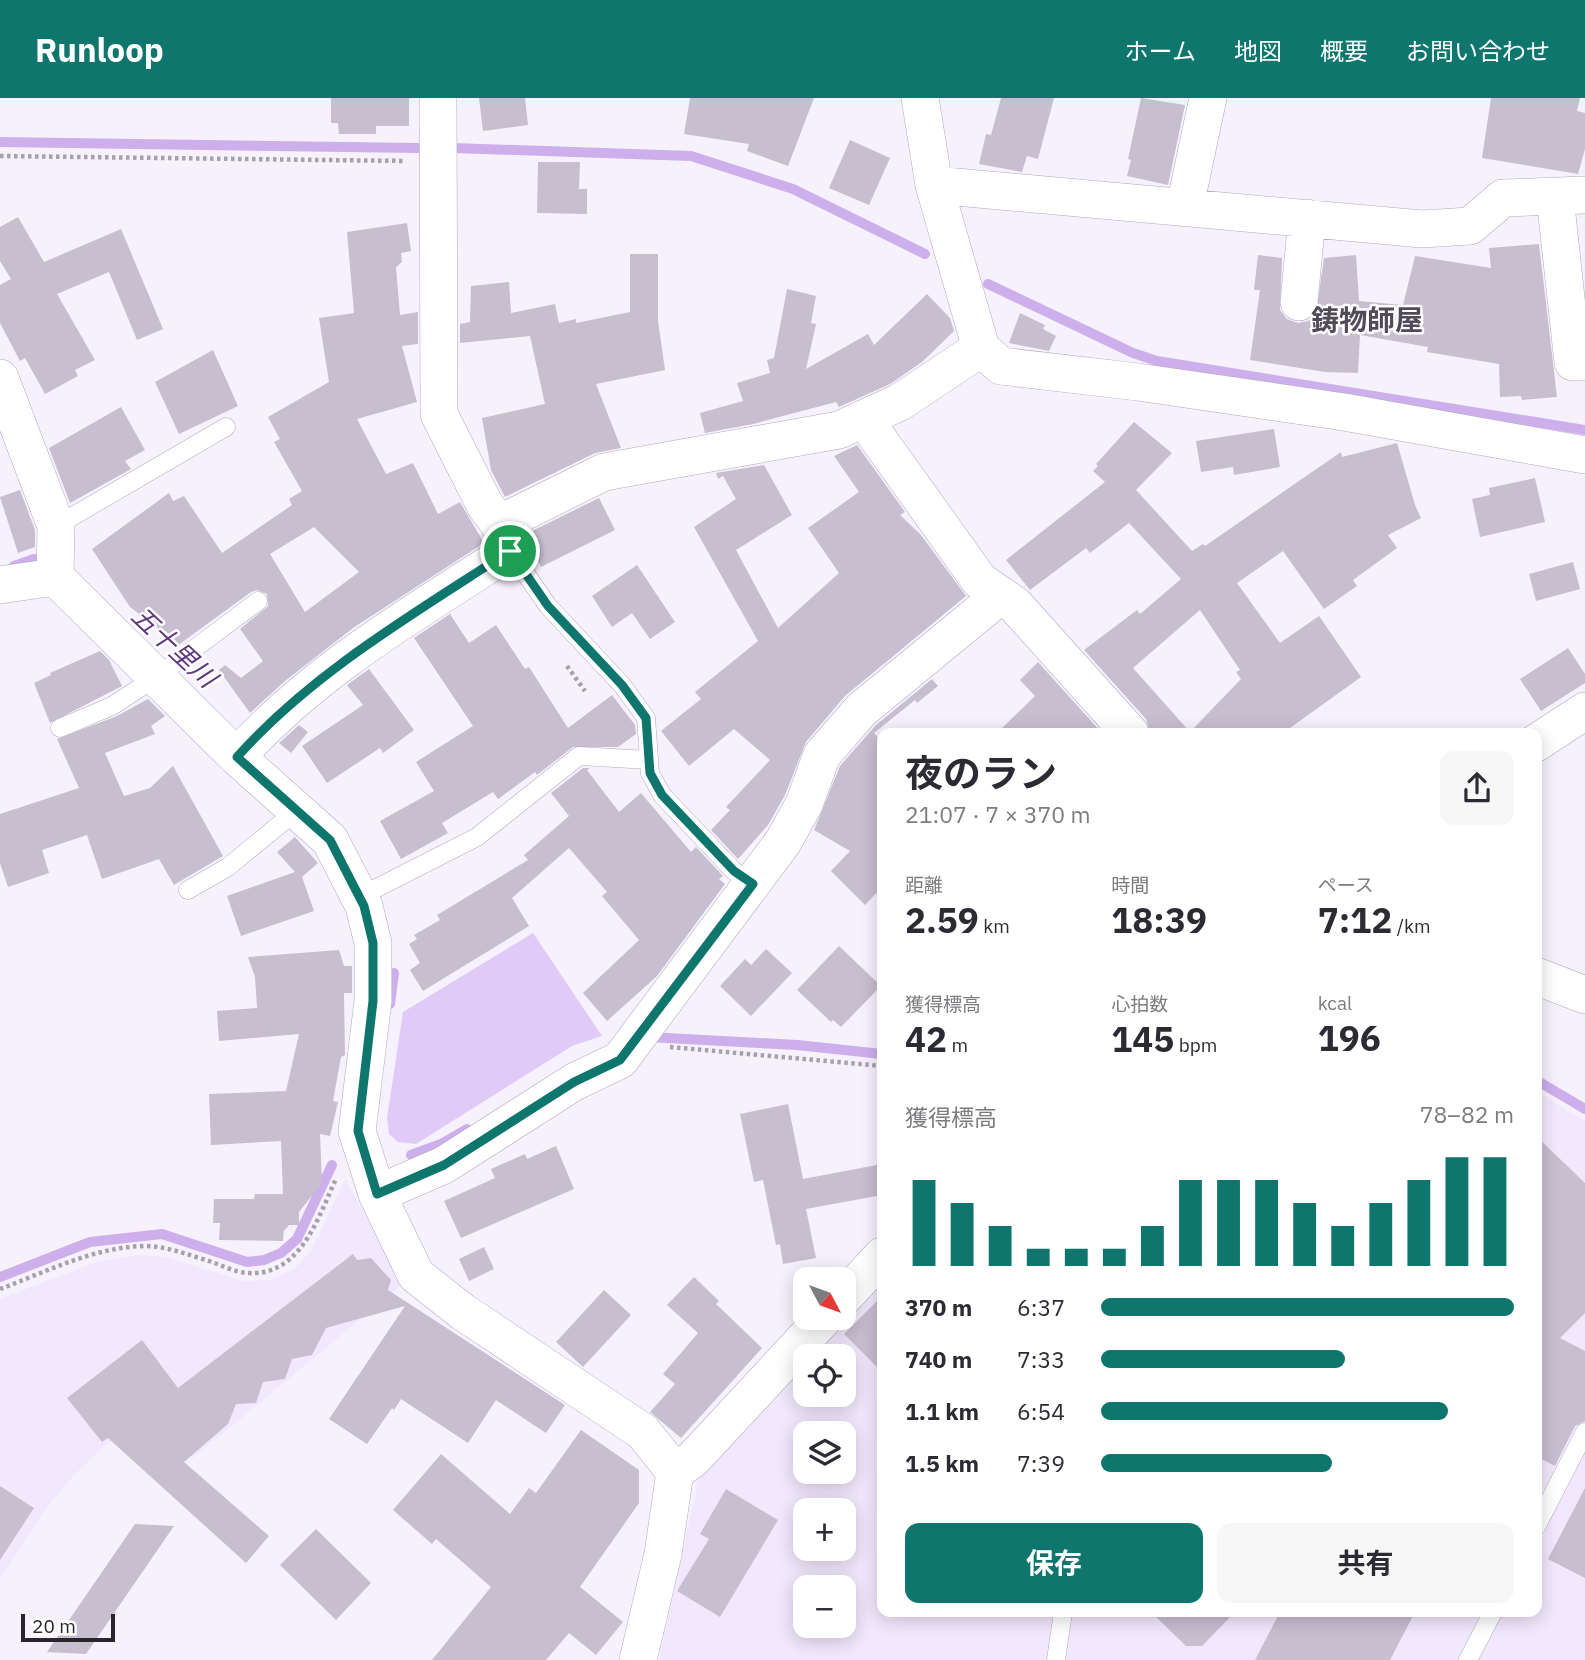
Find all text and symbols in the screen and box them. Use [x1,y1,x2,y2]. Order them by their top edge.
text: Runloop [35,28,164,71]
text: ホーム [1125,35,1196,67]
text: 地図 [1234,35,1282,67]
text: 概要 [1320,35,1368,67]
text: お問い合わせ [1406,35,1550,67]
district label: 鋳物師屋 [1311,301,1423,338]
pin [480,521,540,581]
icon: arrive [491,532,529,570]
water label: 五十里川 [125,598,226,696]
text: 夜のラン [905,748,1057,797]
button: share [1440,751,1514,825]
text: 21:07 · 7 × 370 m [905,799,1091,829]
text: 距離 [905,873,943,897]
text: 時間 [1111,873,1149,897]
text: ペース [1318,873,1374,897]
text: 2.59 [905,897,979,943]
text: 18:39 [1111,897,1207,943]
text: 7:12 [1318,897,1392,943]
text: km [979,914,1010,938]
text: /km [1392,914,1431,938]
text: kcal [1318,991,1352,1015]
text: 獲得標高 [905,992,981,1016]
text: 心拍数 [1111,992,1168,1016]
text: 196 [1318,1015,1381,1061]
text: 42 [905,1016,947,1062]
text: 145 [1111,1016,1174,1062]
text: m [947,1033,968,1057]
text: bpm [1174,1033,1217,1057]
text: 78–82 m [1420,1099,1514,1129]
text: 獲得標高 [905,1102,997,1132]
north arrow [793,1267,856,1330]
map controls [793,1267,856,1638]
text: 370 m [905,1292,972,1322]
text: 6:37 [1017,1292,1065,1322]
button: locate [793,1344,856,1407]
text: 740 m [905,1344,972,1374]
text: 7:33 [1017,1344,1065,1374]
text: 1.1 km [905,1396,979,1426]
text: 6:54 [1017,1396,1065,1426]
button: layers [793,1421,856,1484]
text: 1.5 km [905,1448,979,1478]
text: 7:39 [1017,1448,1065,1478]
button: + [793,1498,856,1561]
button: 保存 [905,1523,1203,1603]
button: 共有 [1217,1523,1514,1603]
button: − [793,1575,856,1638]
scale bar [21,1611,116,1643]
text: 20 m [32,1614,76,1638]

